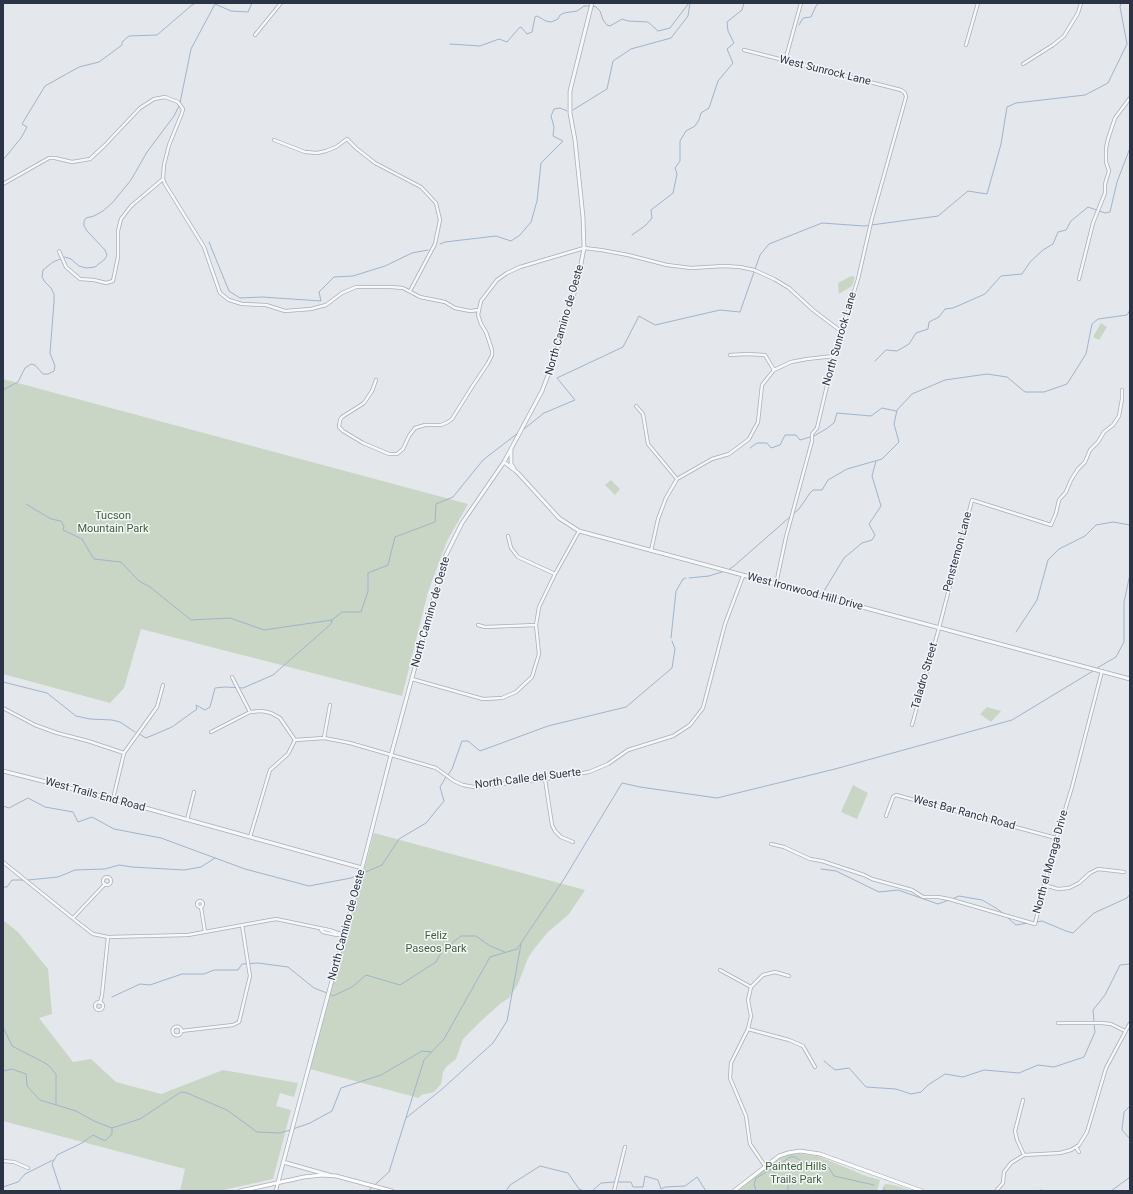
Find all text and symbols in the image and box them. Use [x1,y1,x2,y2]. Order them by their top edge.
street label: West Sunrock Lane [778,53,872,89]
street label: North Camino de Oeste [543,263,587,377]
street label: North Sunrock Lane [820,291,860,387]
park label: Tucson Mountain Park [77,509,149,535]
street label: Penstemon Lane [941,510,975,594]
street label: North Camino de Oeste [409,555,453,669]
street label: West Ironwood Hill Drive [746,570,864,614]
street label: Taladro Street [909,641,941,711]
street label: North Calle del Suerte [474,766,582,792]
street label: West Trails End Road [43,775,147,815]
street label: West Bar Ranch Road [911,793,1017,833]
street label: North el Moraga Drive [1031,809,1071,915]
street label: North Camino de Oeste [326,868,368,982]
park label: Feliz Paseos Park [405,929,467,955]
park label: Painted Hills Trails Park [765,1160,827,1186]

